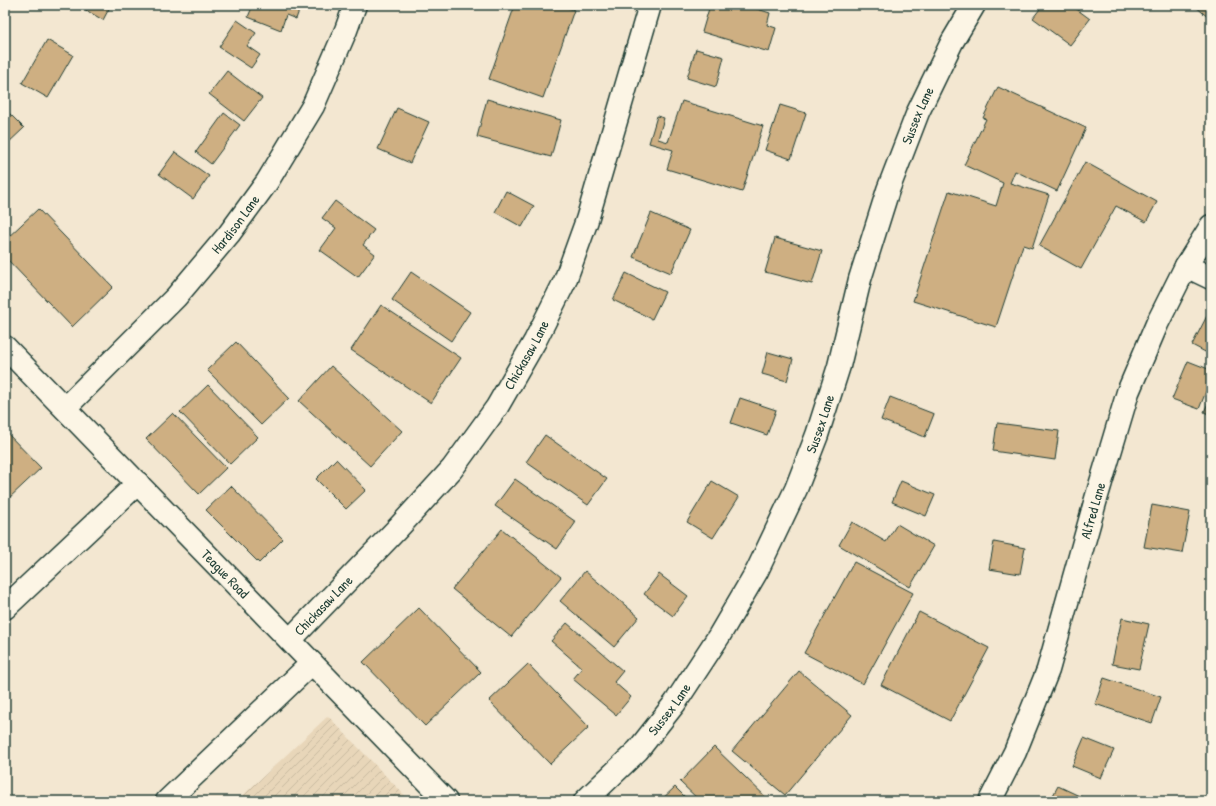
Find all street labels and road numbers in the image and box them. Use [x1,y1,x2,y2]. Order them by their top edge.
street label: Sussex Lane [897,83,938,147]
street label: Hardison Lane [207,190,264,257]
street label: Chickasaw Lane [499,316,553,393]
street label: Sussex Lane [801,392,838,456]
street label: Alfred Lane [1075,479,1110,541]
street label: Teague Road [197,545,254,602]
street label: Chickasaw Lane [289,571,357,639]
street label: Sussex Lane [643,679,695,739]

